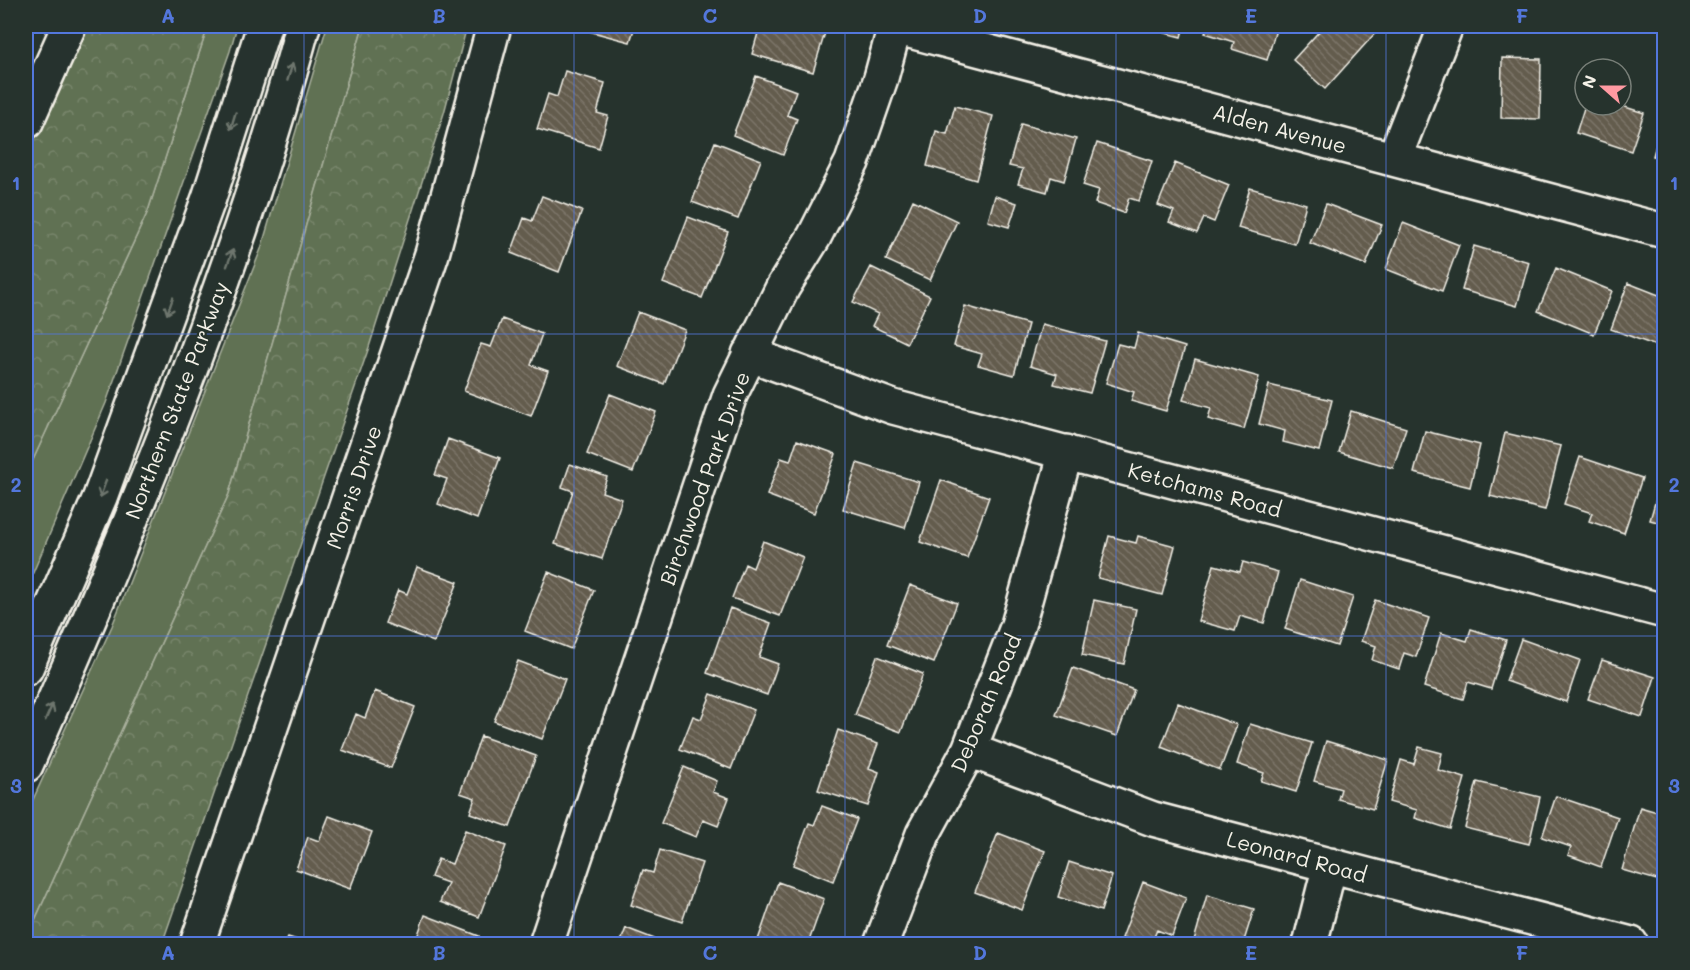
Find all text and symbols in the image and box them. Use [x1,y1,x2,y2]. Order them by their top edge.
text: A [161,2,175,28]
text: B [432,2,446,28]
text: C [703,2,718,28]
text: D [973,2,987,28]
text: E [1245,2,1257,28]
text: F [1516,2,1529,28]
north arrow [1573,57,1633,117]
one-way arrow [285,63,296,82]
text: N [1577,72,1601,91]
street label: Alden Avenue [1210,97,1350,159]
one-way arrow [227,111,238,130]
text: 1 [12,169,20,195]
text: 1 [1670,169,1678,195]
one-way arrow [225,249,236,268]
street label: Northern State Parkway [118,277,234,523]
one-way arrow [164,296,175,315]
street label: Birchwood Park Drive [653,368,755,588]
street label: Morris Drive [319,422,387,552]
street label: Ketchams Road [1125,455,1285,523]
text: 2 [10,471,22,497]
text: 2 [1668,471,1680,497]
one-way arrow [97,479,108,498]
street label: Deborah Road [944,630,1026,776]
one-way arrow [44,703,55,722]
text: 3 [10,772,22,798]
text: 3 [1668,772,1680,798]
street label: Leonard Road [1224,824,1370,888]
text: A [161,939,175,965]
text: B [432,939,446,965]
text: C [703,939,718,965]
text: D [973,939,987,965]
text: E [1245,939,1257,965]
text: F [1516,939,1529,965]

